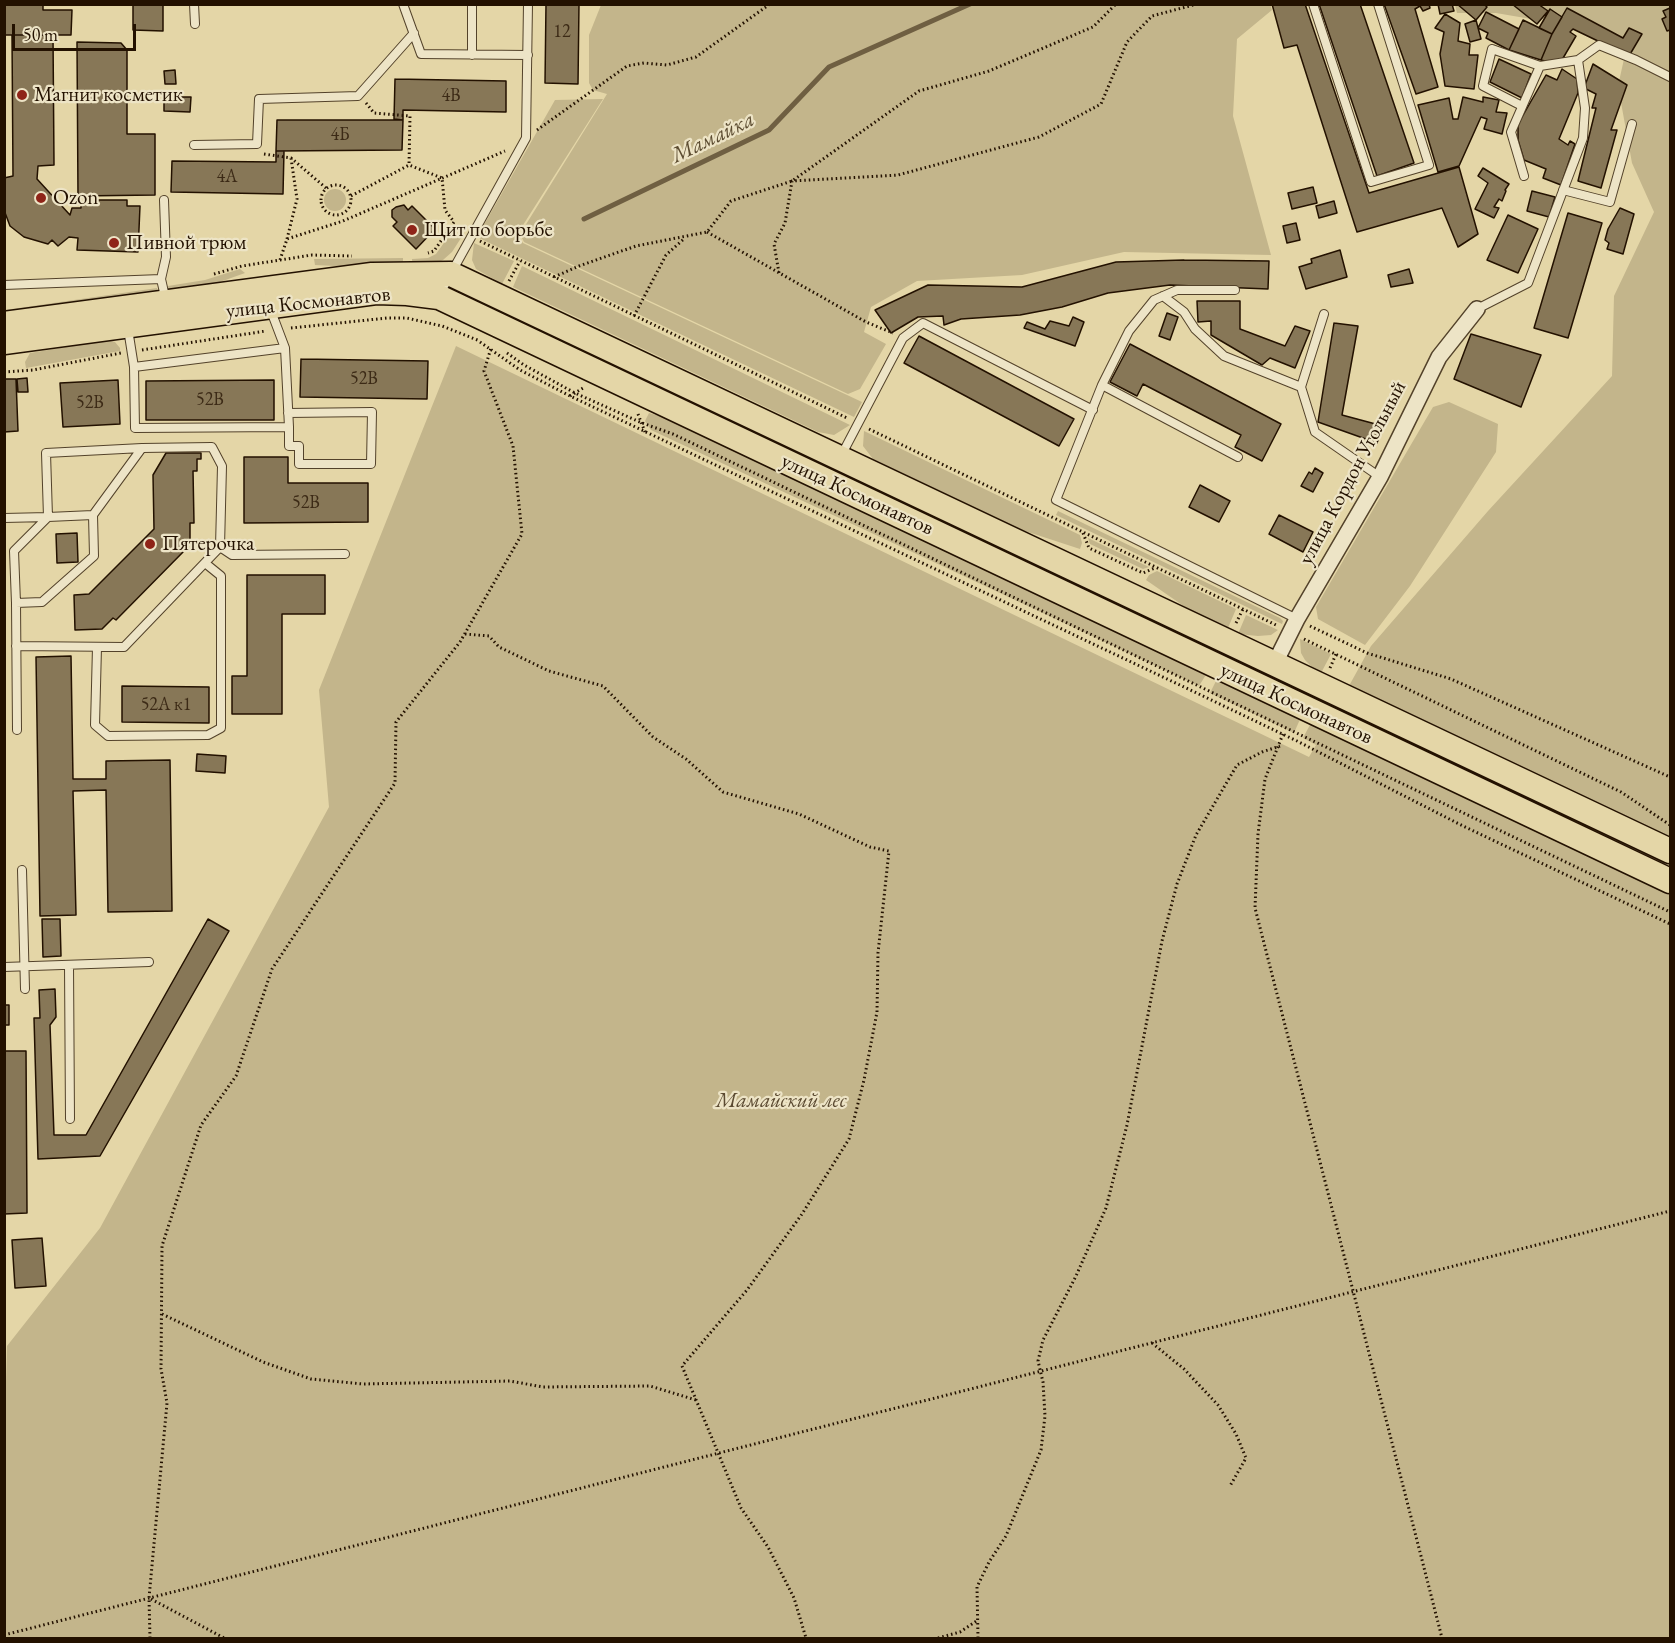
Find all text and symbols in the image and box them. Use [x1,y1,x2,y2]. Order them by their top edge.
scale bar [15,12,140,50]
house number: 12 [553,21,571,43]
text: 50 m [23,23,58,46]
place label: Магнит косметик [34,82,183,108]
house number: 4В [441,85,461,107]
marker: Магнит косметик [15,88,29,102]
water label: Мамайка [667,107,759,169]
house number: 4Б [330,124,350,146]
house number: 4А [216,166,238,188]
place label: Ozon [53,185,98,211]
marker: Ozon [34,191,48,205]
place label: Щит по борьбе [424,217,553,243]
marker: Щит по борьбе [405,223,419,237]
place label: Пивной трюм [126,230,246,256]
marker: Пивной трюм [107,236,121,250]
street label: улица Космонавтов [224,282,392,324]
house number: 52В [350,368,378,390]
street label: улица Кордон Угольный [1294,377,1412,569]
house number: 52В [196,389,224,411]
house number: 52В [76,392,104,414]
street label: улица Космонавтов [777,449,937,541]
house number: 52В [292,492,320,514]
place label: Пятерочка [162,531,254,557]
marker: Пятерочка [143,537,157,551]
street label: улица Космонавтов [1216,658,1376,750]
house number: 52А к1 [141,694,191,716]
park label: Мамайский лес [716,1088,846,1114]

